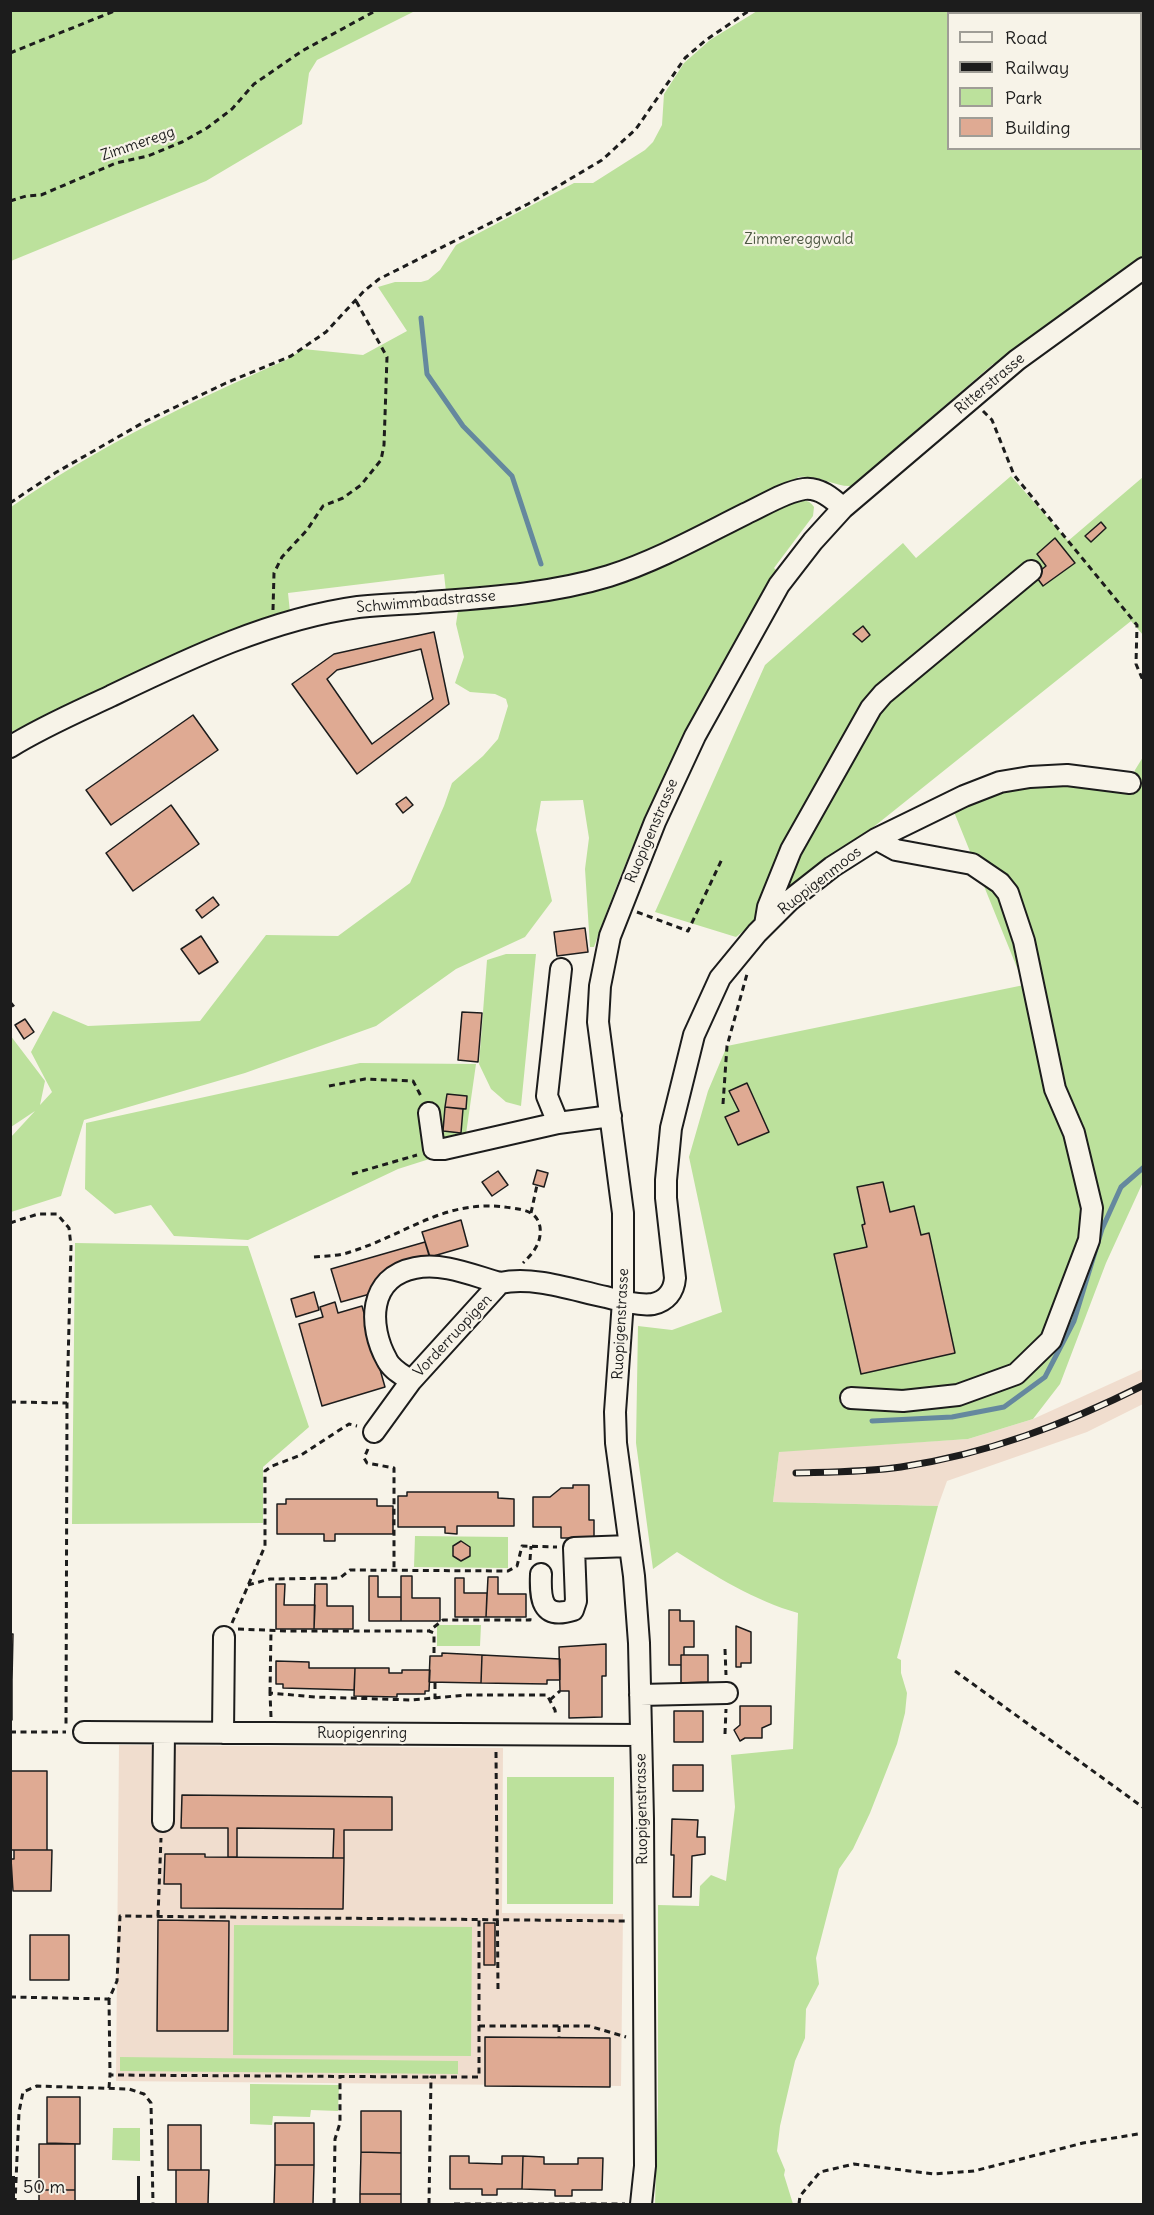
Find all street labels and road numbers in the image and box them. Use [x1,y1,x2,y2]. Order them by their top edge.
street label: Zimmeregg [99,123,177,165]
street label: Ritterstrasse [952,350,1028,418]
street label: Schwimmbadstrasse [356,587,496,617]
street label: Ruopigenstrasse [622,776,682,886]
street label: Ruopigenmoos [775,843,865,919]
street label: Ruopigenstrasse [609,1268,633,1380]
street label: Vorderruopigen [410,1291,496,1381]
street label: Ruopigenring [317,1725,407,1743]
street label: Ruopigenstrasse [632,1753,652,1865]

